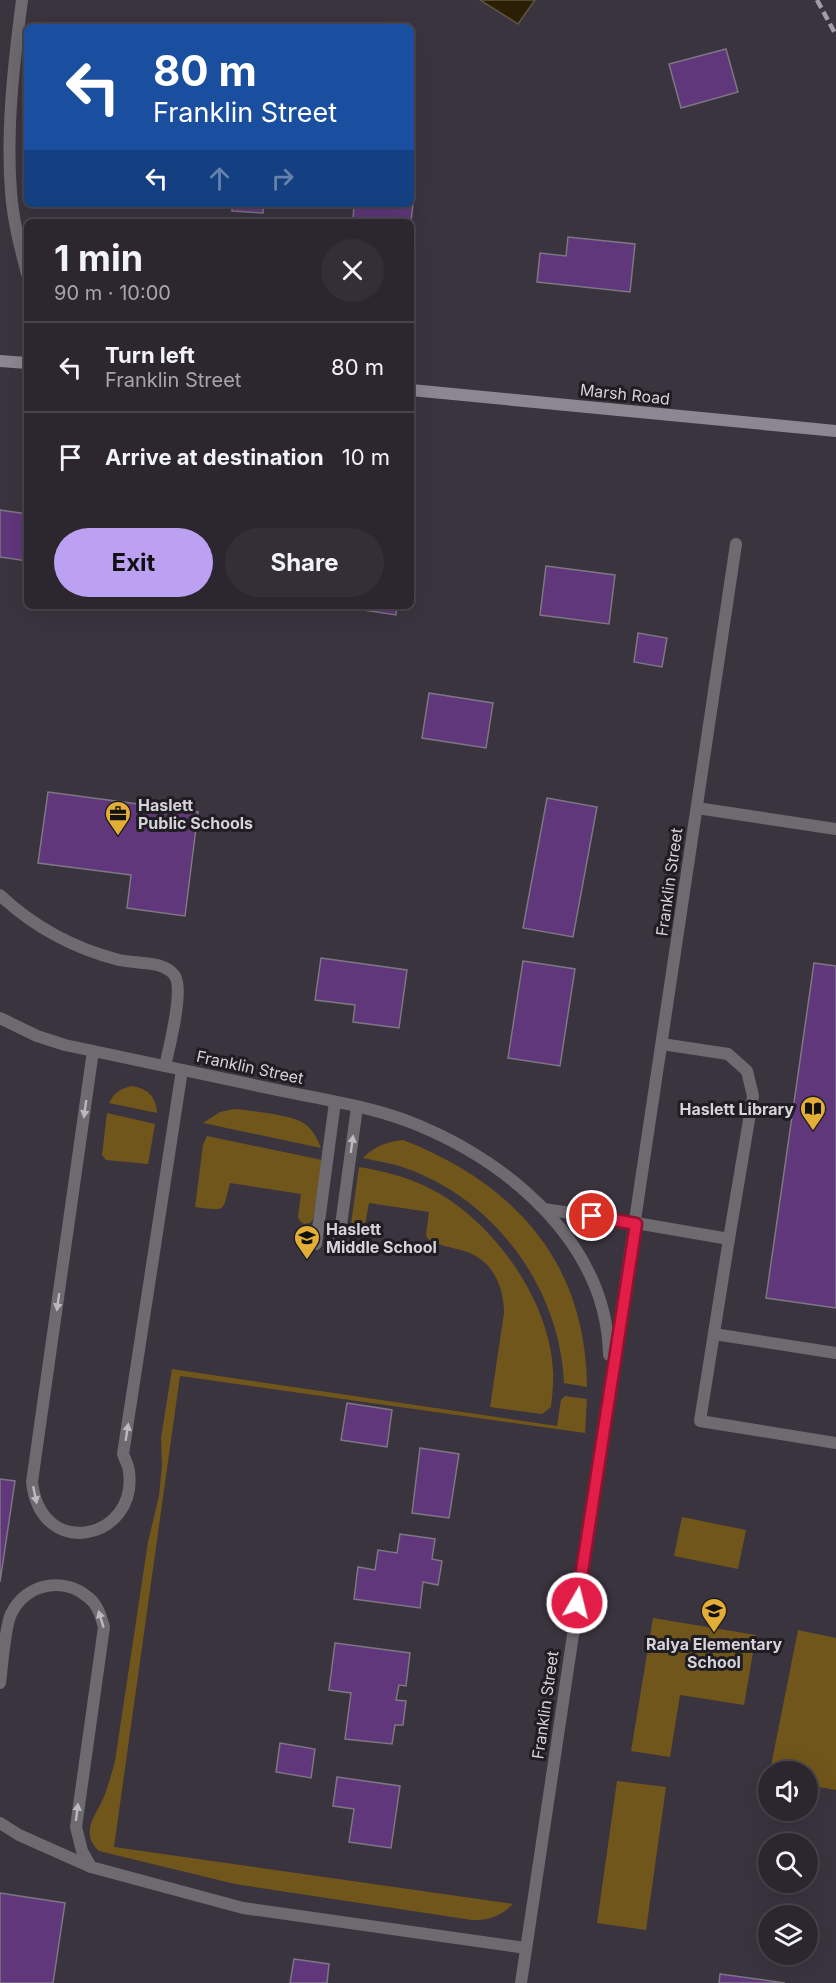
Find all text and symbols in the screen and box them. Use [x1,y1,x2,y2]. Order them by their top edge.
text: 80 m [153,45,257,96]
icon: left [54,48,132,126]
text: Franklin Street [153,96,337,129]
icon: left [140,162,173,195]
icon: ahead [203,162,236,195]
icon: right [266,162,299,195]
text: 1 min [54,236,143,280]
button: close [321,239,384,302]
text: 90 m · 10:00 [54,281,171,305]
text: Turn left [105,342,195,368]
icon: left [54,351,87,384]
text: 80 m [331,354,384,380]
text: Franklin Street [105,368,241,392]
street label: Marsh Road [579,379,671,409]
icon: arrive [54,441,87,474]
text: Arrive at destination [105,444,324,470]
text: 10 m [342,444,390,470]
button: Exit [54,528,213,597]
button: Share [225,528,384,597]
place label: Haslett Public Schools [138,795,253,833]
office icon: Haslett Public Schools [103,799,133,837]
street label: Franklin Street [652,827,686,937]
street label: Franklin Street [195,1046,305,1088]
library icon: Haslett Library [798,1094,828,1132]
place label: Haslett Library [680,1099,794,1119]
one-way arrow [81,1100,90,1119]
one-way arrow [348,1135,357,1154]
pin [566,1190,617,1241]
icon: arrive [575,1199,608,1232]
place label: Haslett Middle School [326,1219,437,1257]
school or university icon: Haslett Middle School [292,1223,322,1261]
one-way arrow [53,1293,63,1312]
one-way arrow [122,1422,131,1441]
one-way arrow [31,1486,40,1505]
position arrow [545,1571,609,1635]
school or university icon: Ralya Elementary School [699,1596,729,1634]
one-way arrow [96,1610,105,1628]
place label: Ralya Elementary School [646,1634,782,1672]
street label: Franklin Street [528,1650,562,1760]
map controls [758,1761,818,1965]
button: sound [758,1761,818,1821]
one-way arrow [72,1802,82,1821]
button: search [758,1833,818,1893]
button: layers [758,1905,818,1965]

